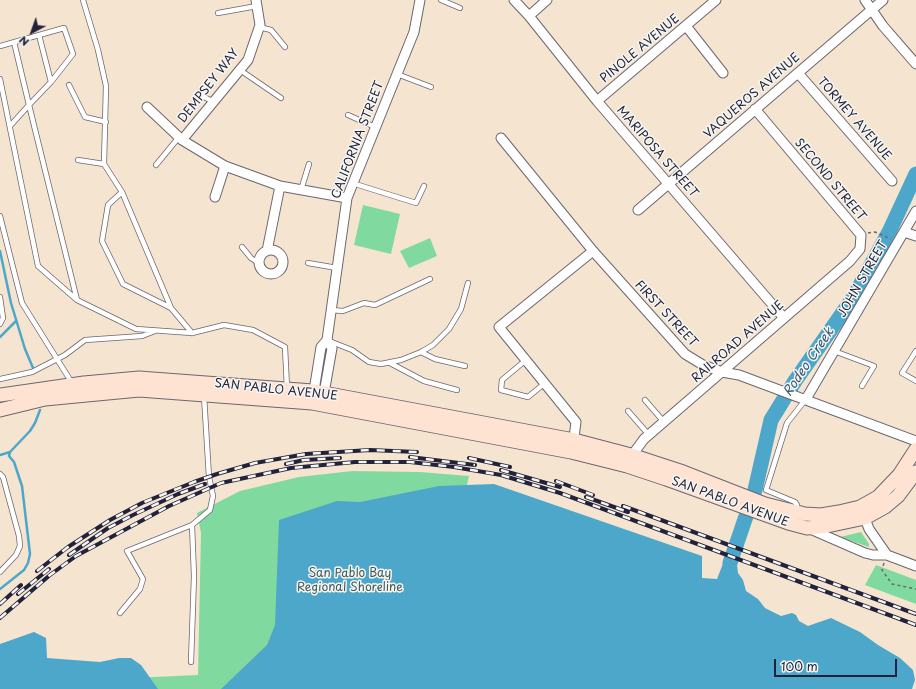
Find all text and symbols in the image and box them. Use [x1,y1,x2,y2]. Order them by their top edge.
north arrow [12,12,52,52]
street label: PINOLE AVENUE [597,12,683,86]
text: N [15,32,33,51]
street label: DEMPSEY WAY [176,46,242,126]
street label: VAQUEROS AVENUE [701,50,803,142]
street label: TORMEY AVENUE [814,75,894,163]
street label: CALIFORNIA STREET [329,79,387,201]
street label: MARIPOSA STREET [613,103,701,201]
street label: SECOND STREET [791,136,869,224]
street label: JOHN STREET [835,238,891,320]
street label: FIRST STREET [632,278,700,350]
street label: RAILROAD AVENUE [689,298,787,386]
water label: Rodeo Creek [780,325,838,399]
street label: SAN PABLO AVENUE [214,376,338,404]
street label: SAN PABLO AVENUE [669,474,791,530]
park label: San Pablo Bay Regional Shoreline [297,567,403,595]
scale bar [776,651,899,677]
text: 100 m [781,657,818,675]

